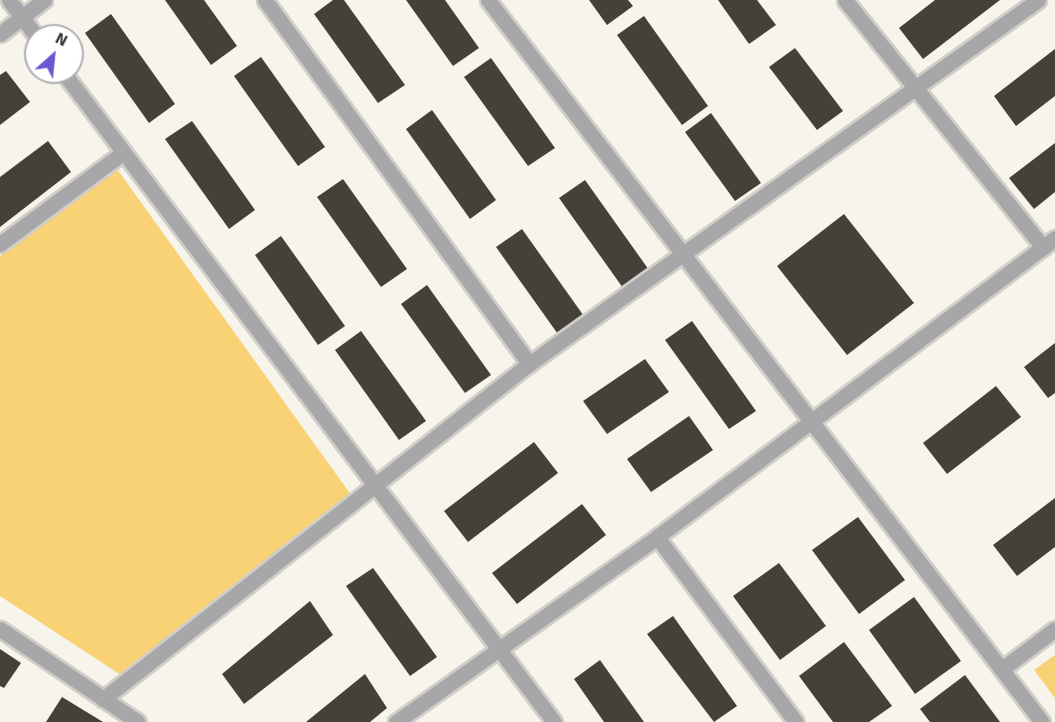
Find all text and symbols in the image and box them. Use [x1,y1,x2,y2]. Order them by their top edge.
north arrow [24,24,84,84]
text: N [52,28,71,51]

